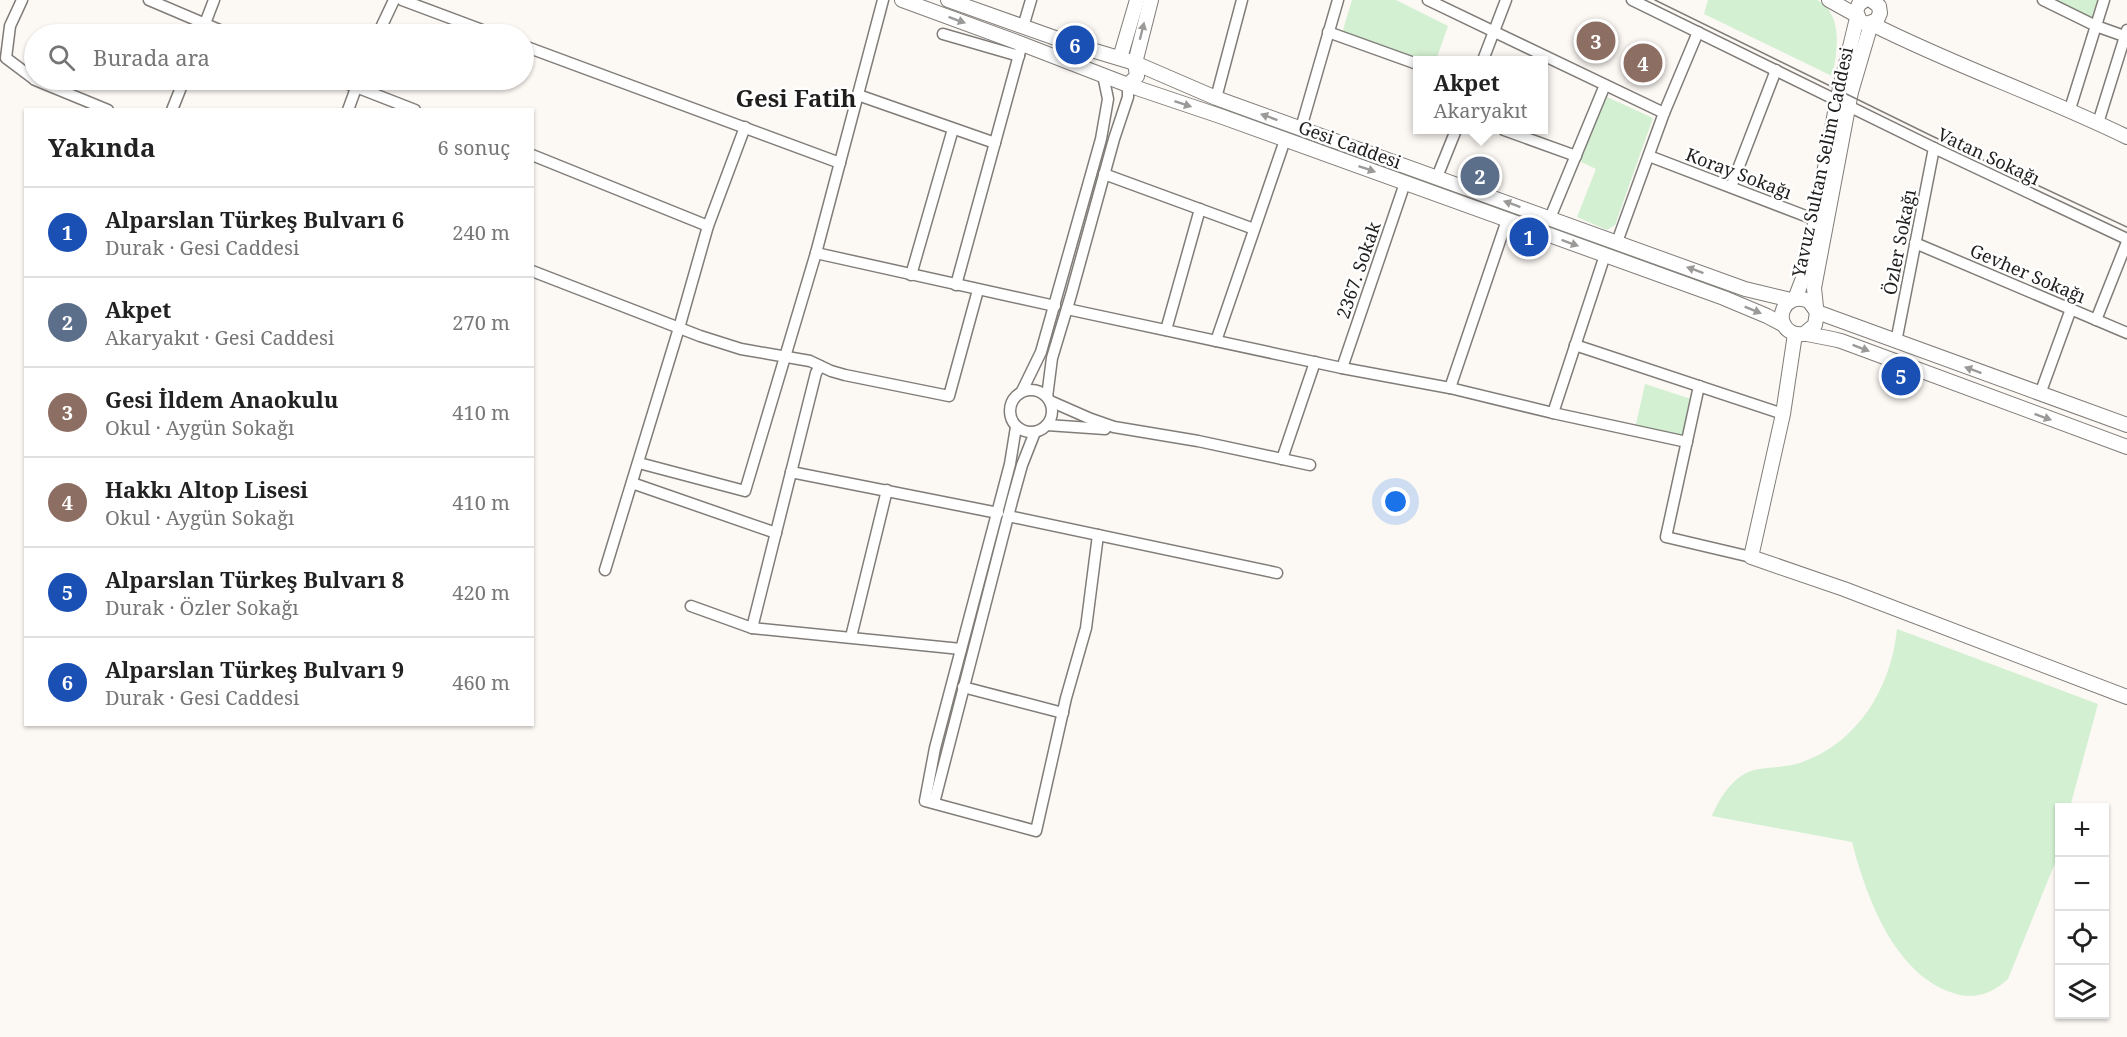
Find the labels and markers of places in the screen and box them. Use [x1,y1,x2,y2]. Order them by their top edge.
pin: 3 [1576,18,1616,63]
pin: 6 [1056,22,1094,68]
pin: 4 [1624,40,1662,86]
pin: 2 [1460,154,1500,198]
pin: 1 [1510,214,1549,260]
pin: 5 [1882,354,1920,398]

